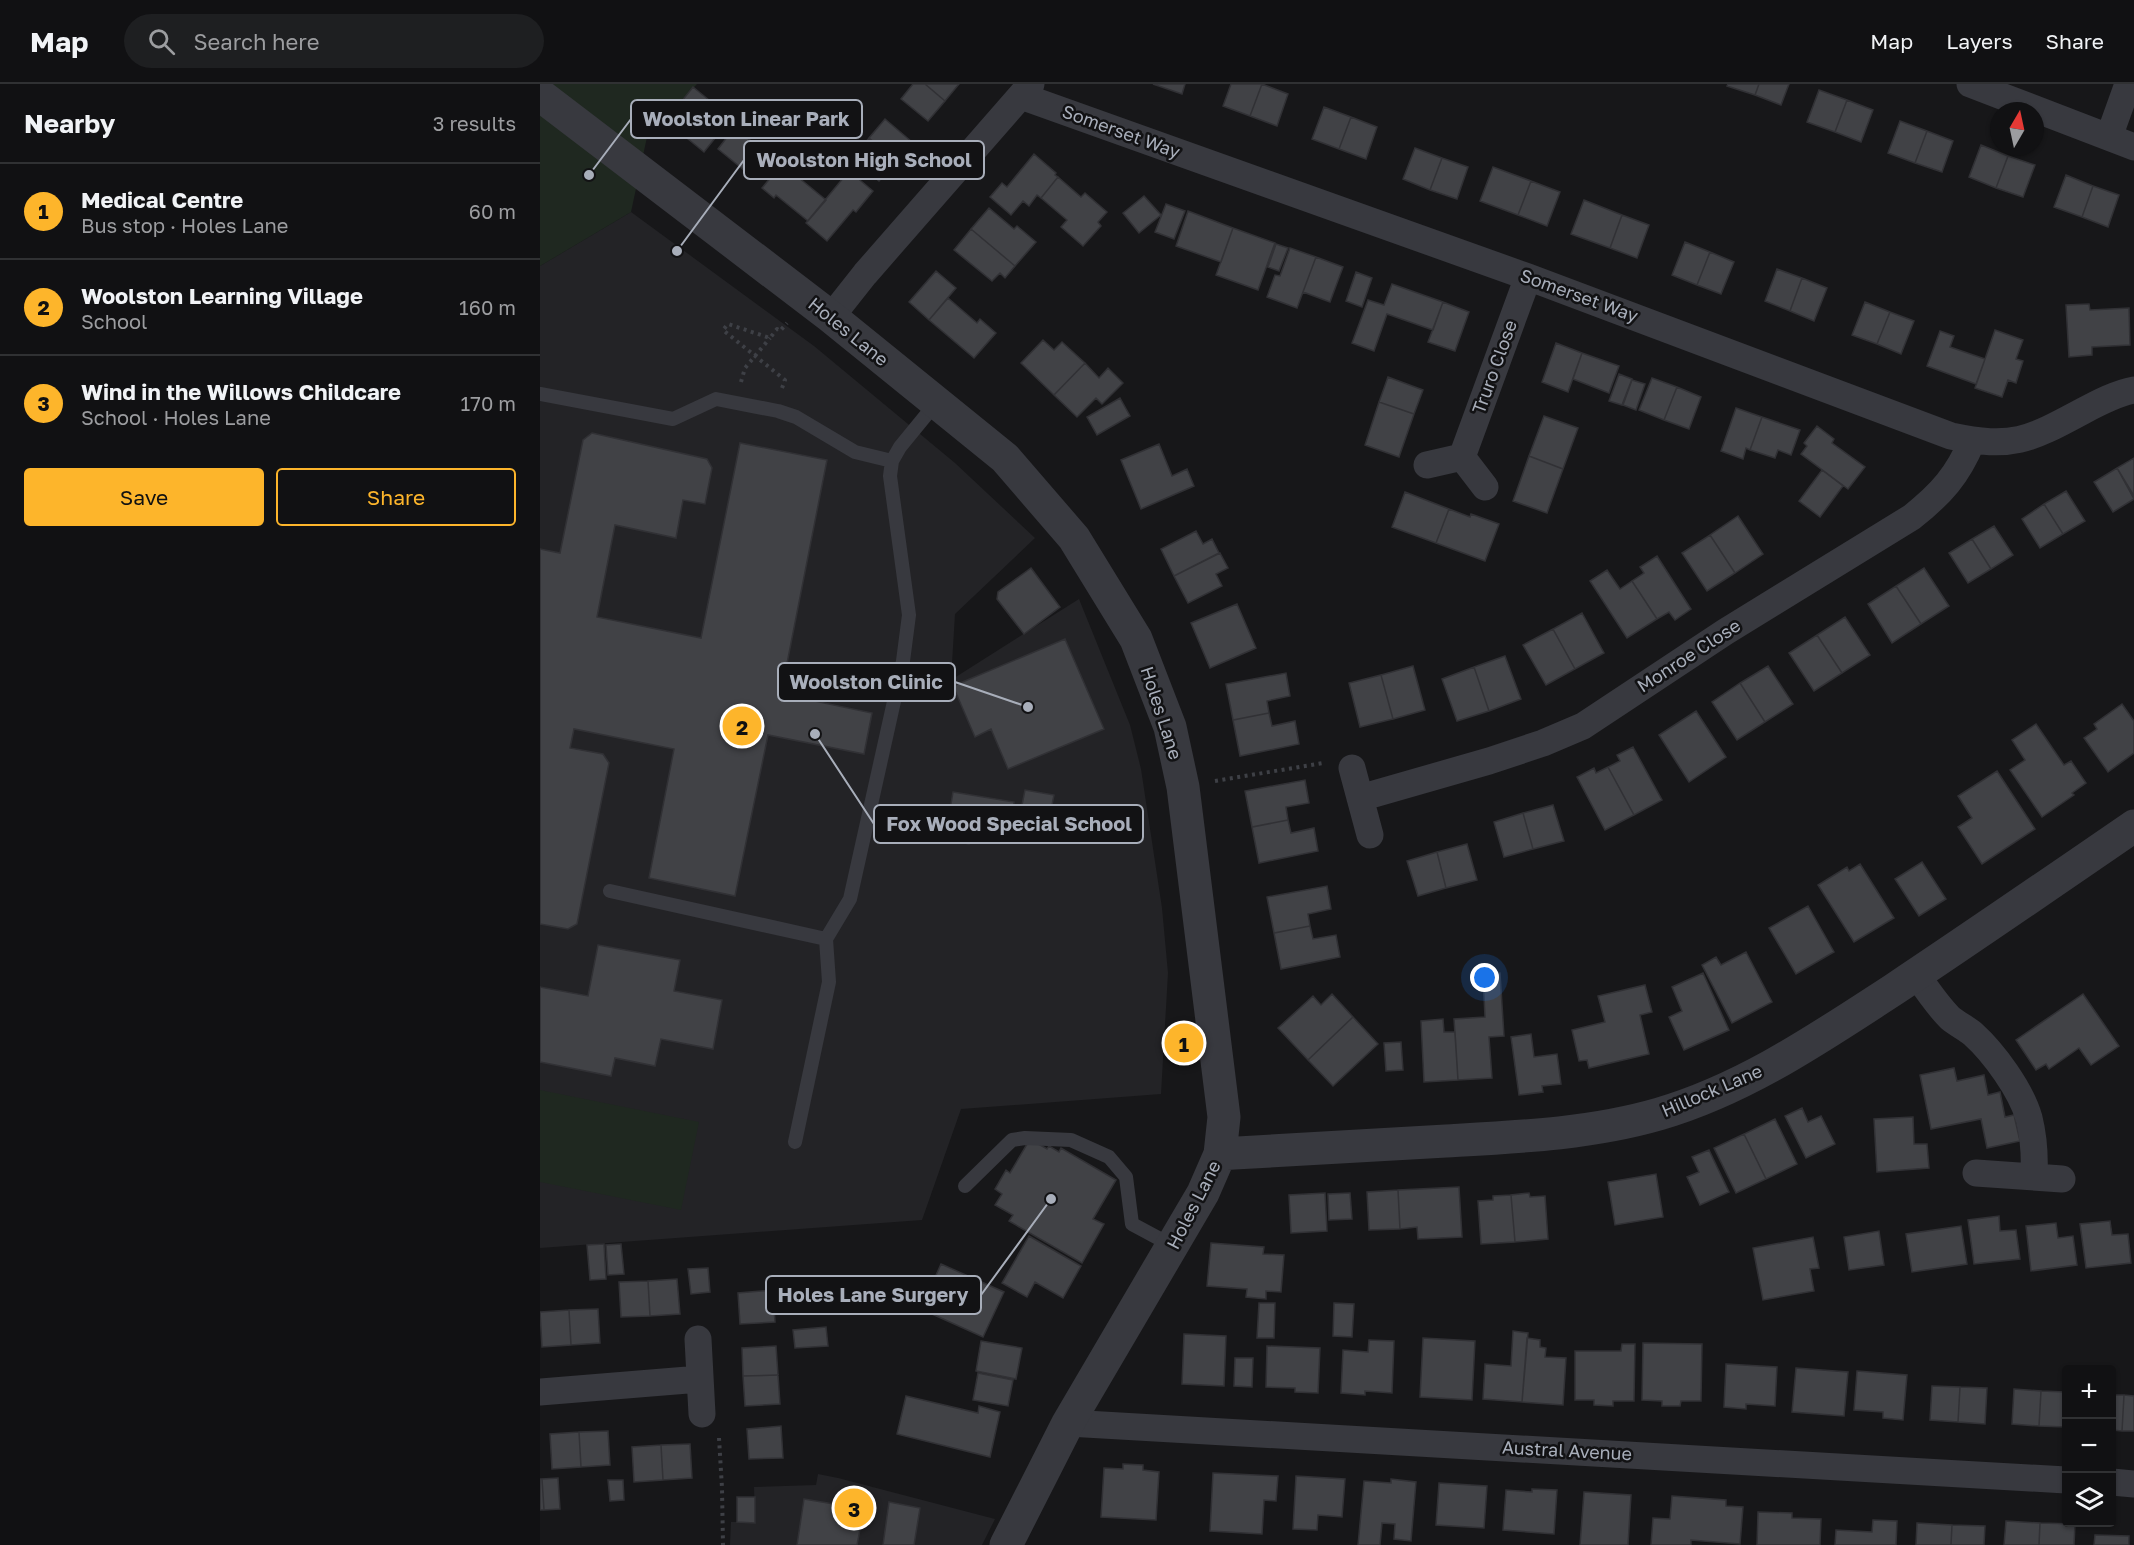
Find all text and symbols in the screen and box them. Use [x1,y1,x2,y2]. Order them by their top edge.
search box [124,14,544,68]
text: Map [30,25,88,58]
icon: search [145,25,178,58]
text: Search here [193,28,319,55]
text: Map [1870,28,1913,54]
text: Layers [1946,28,2013,54]
text: Share [2046,28,2104,54]
callout: Woolston Linear Park [631,100,862,138]
street label: Somerset Way [1059,100,1183,163]
north arrow [1990,102,2044,156]
text: Woolston Linear Park [642,106,850,130]
text: Nearby [24,108,115,139]
text: 3 results [433,111,516,135]
callout: Woolston High School [744,141,984,179]
text: Woolston High School [756,147,972,171]
text: Medical Centre [81,186,243,213]
text: 1 [38,199,49,223]
text: 60 m [469,199,516,223]
text: Bus stop · Holes Lane [81,213,288,237]
street label: Somerset Way [1517,264,1641,327]
text: Woolston Learning Village [81,282,363,309]
street label: Holes Lane [804,292,893,370]
text: 2 [37,295,50,319]
text: 160 m [459,295,516,319]
text: School [81,309,147,333]
street label: Truro Close [1467,317,1521,417]
text: Wind in the Willows Childcare [81,378,401,405]
text: 3 [37,391,50,415]
text: 170 m [461,391,516,415]
text: School · Holes Lane [81,405,271,429]
button: Save [24,468,264,526]
button: Share [276,468,516,526]
street label: Monroe Close [1633,614,1744,697]
callout: Woolston Clinic [778,663,955,701]
street label: Holes Lane [1137,663,1187,762]
text: Woolston Clinic [789,669,943,693]
pin: 2 [722,704,762,748]
callout: Fox Wood Special School [874,805,1143,843]
text: Fox Wood Special School [886,811,1132,835]
your location [1470,963,1499,992]
pin: 1 [1164,1020,1204,1066]
street label: Hillock Lane [1658,1059,1765,1121]
street label: Holes Lane [1161,1156,1225,1253]
callout: Holes Lane Surgery [766,1276,981,1314]
text: Holes Lane Surgery [777,1282,969,1306]
map controls [2062,1365,2116,1527]
button: + [2062,1365,2116,1419]
button: − [2062,1419,2116,1473]
street label: Austral Avenue [1501,1436,1633,1464]
button: layers [2062,1473,2116,1527]
pin: 3 [834,1486,874,1530]

